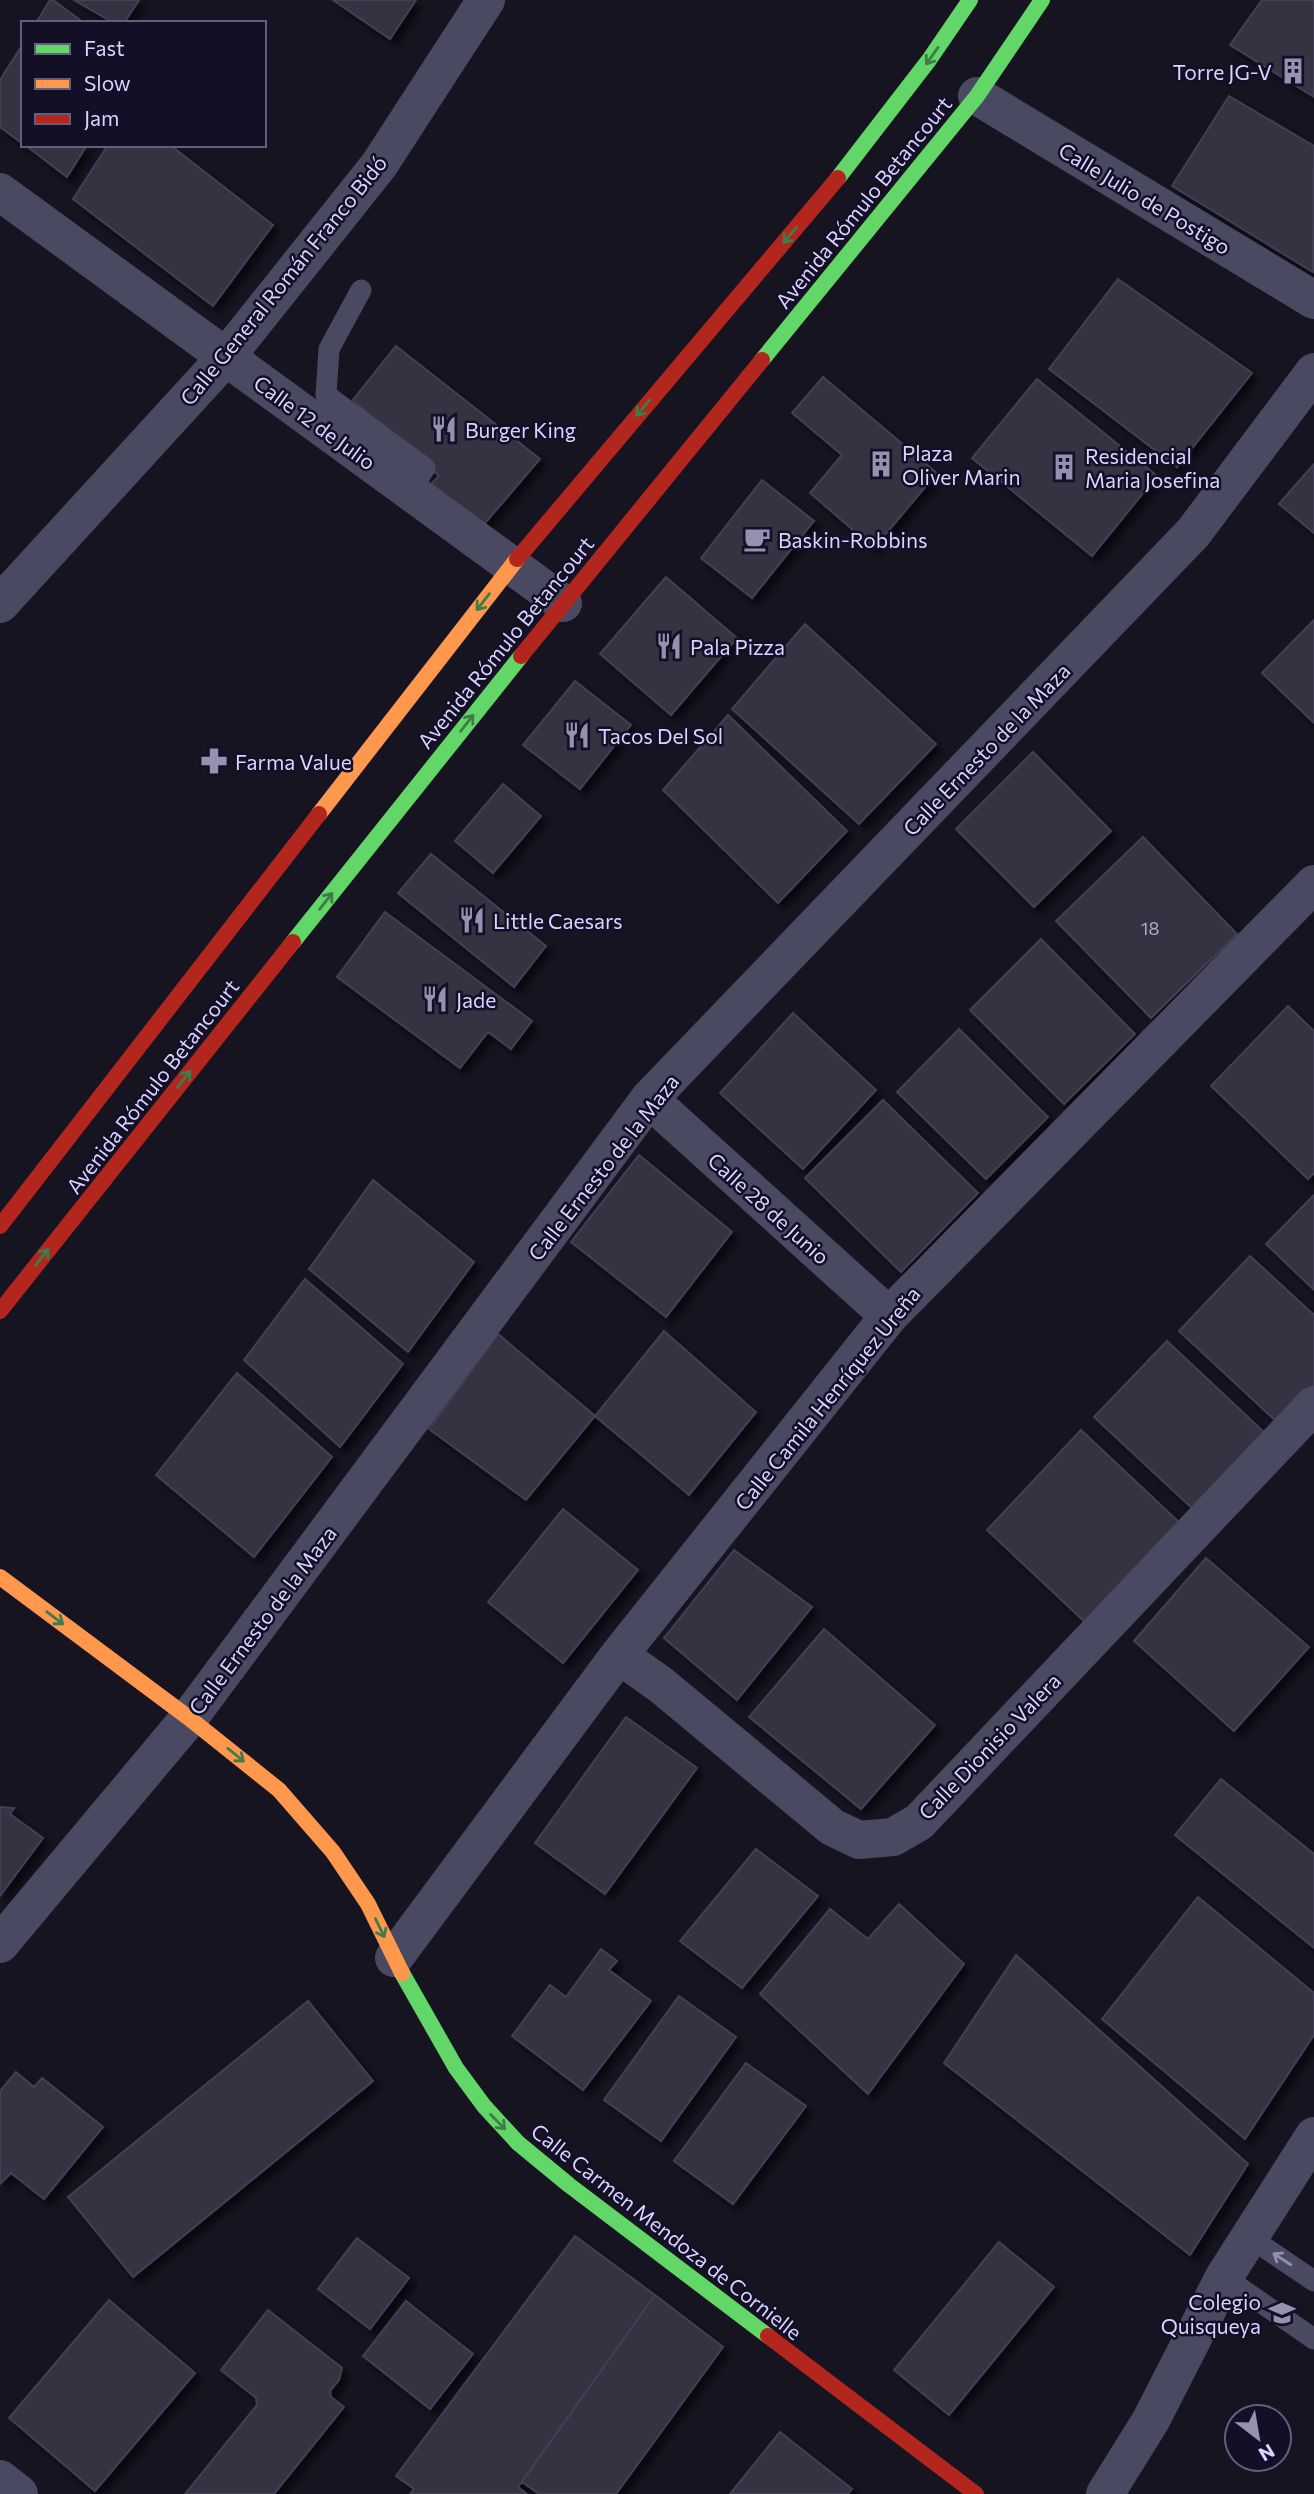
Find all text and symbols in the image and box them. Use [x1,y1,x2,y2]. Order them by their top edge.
legend [21,21,266,147]
text: Fast [84,35,125,60]
one-way arrow [925,46,939,65]
building icon: Torre JG-V [1278,56,1308,86]
place label: Torre JG-V [1172,59,1272,84]
text: Slow [84,70,131,95]
street label: Avenida Rómulo Betancourt [770,91,956,313]
text: Jam [84,105,119,130]
street label: Calle Julio de Postigo [1055,137,1235,259]
street label: Calle General Román Franco Bidó [174,150,392,410]
one-way arrow [782,225,798,243]
street label: Calle 12 de Julio [249,370,381,474]
one-way arrow [635,399,651,417]
restaurant icon: Burger King [429,414,459,444]
place label: Burger King [465,417,576,442]
place label: Plaza Oliver Marin [902,440,1020,489]
place label: Residencial Maria Josefina [1085,443,1220,492]
building icon: Plaza Oliver Marin [866,449,896,479]
building icon: Residencial Maria Josefina [1049,452,1079,482]
cafe icon: Baskin-Robbins [742,524,772,554]
place label: Baskin-Robbins [778,527,928,552]
street label: Avenida Rómulo Betancourt [412,531,598,753]
one-way arrow [475,593,490,611]
restaurant icon: Pala Pizza [654,631,684,661]
place label: Pala Pizza [690,634,785,659]
street label: Calle Ernesto de la Maza [897,658,1075,840]
one-way arrow [460,715,475,733]
restaurant icon: Tacos Del Sol [562,720,592,750]
place label: Tacos Del Sol [598,723,723,748]
pharmacy icon: Farma Value [199,746,229,776]
place label: Farma Value [235,749,352,774]
one-way arrow [318,893,333,911]
restaurant icon: Little Caesars [457,905,487,935]
place label: Little Caesars [493,908,623,933]
house number: 18 [1141,917,1159,939]
street label: Avenida Rómulo Betancourt [60,974,244,1198]
restaurant icon: Jade [420,984,450,1014]
place label: Jade [456,987,496,1012]
street label: Calle Ernesto de la Maza [523,1069,683,1265]
one-way arrow [176,1071,192,1089]
street label: Calle 28 de Junio [703,1147,835,1269]
one-way arrow [35,1249,50,1267]
street label: Calle Camila Henríquez Ureña [729,1281,925,1515]
street label: Calle Ernesto de la Maza [183,1521,341,1719]
one-way arrow [45,1610,64,1625]
street label: Calle Dionisio Valera [913,1668,1065,1824]
one-way arrow [226,1747,244,1763]
one-way arrow [373,1917,387,1938]
one-way arrow [490,2113,507,2130]
street label: Calle Carmen Mendoza de Cornielle [527,2118,807,2344]
one-way arrow [1272,2252,1292,2266]
place label: Colegio Quisqueya [1161,2289,1261,2338]
school or university icon: Colegio Quisqueya [1267,2298,1297,2328]
north arrow [1223,2403,1293,2473]
text: N [1255,2439,1279,2467]

